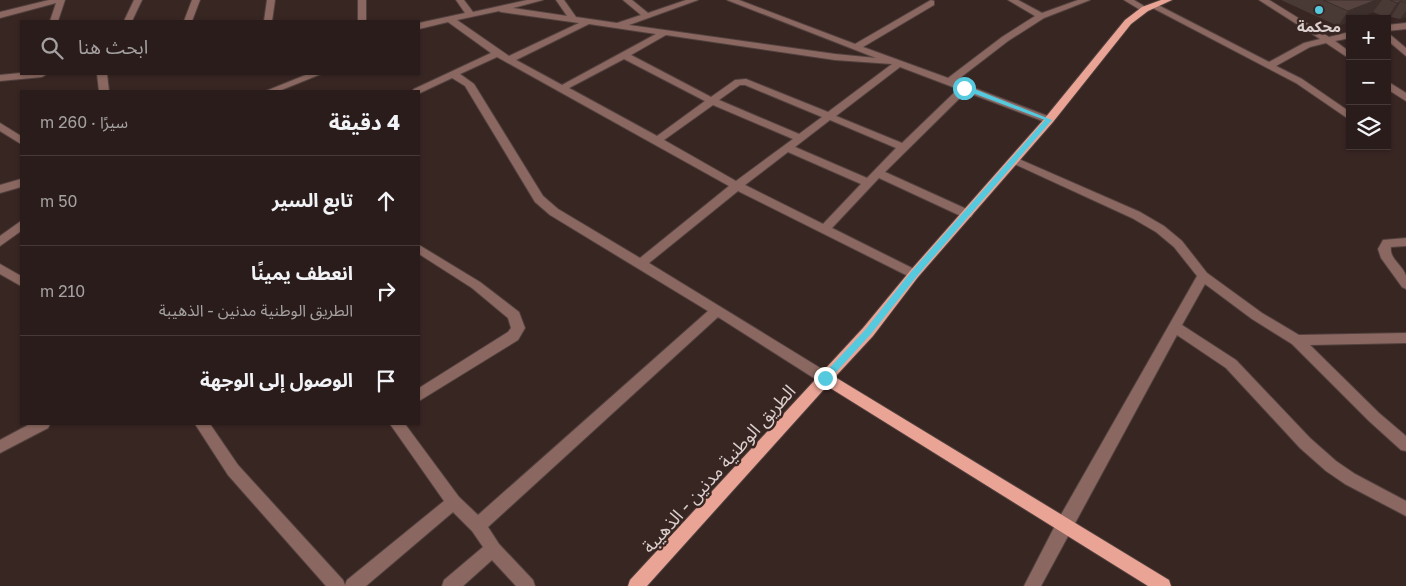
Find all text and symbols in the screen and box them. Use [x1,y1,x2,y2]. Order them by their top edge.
marker: محكمة [1313,4,1325,16]
map controls [1346,15,1391,150]
button: + [1346,15,1391,60]
place label: محكمة [1297,17,1341,35]
search box [20,20,420,75]
icon: search [38,34,66,62]
text: ابحث هنا [78,35,148,58]
button: − [1346,60,1391,105]
route start [953,77,976,100]
button: layers [1346,105,1391,150]
text: 4 دقيقة [329,109,400,135]
text: سيرًا · 260 m [40,112,128,132]
icon: ahead [372,187,400,215]
text: تابع السير [272,188,353,211]
text: 50 m [40,191,77,211]
text: انعطف يمينًا [251,261,353,284]
icon: right [372,277,400,305]
text: 210 m [40,281,85,301]
text: الطريق الوطنية مدنين - الذهيبة [159,300,353,320]
icon: arrive [372,367,400,395]
route end [814,367,837,390]
text: الوصول إلى الوجهة [200,368,353,391]
street label: الطريق الوطنية مدنين - الذهيبة [637,380,800,558]

